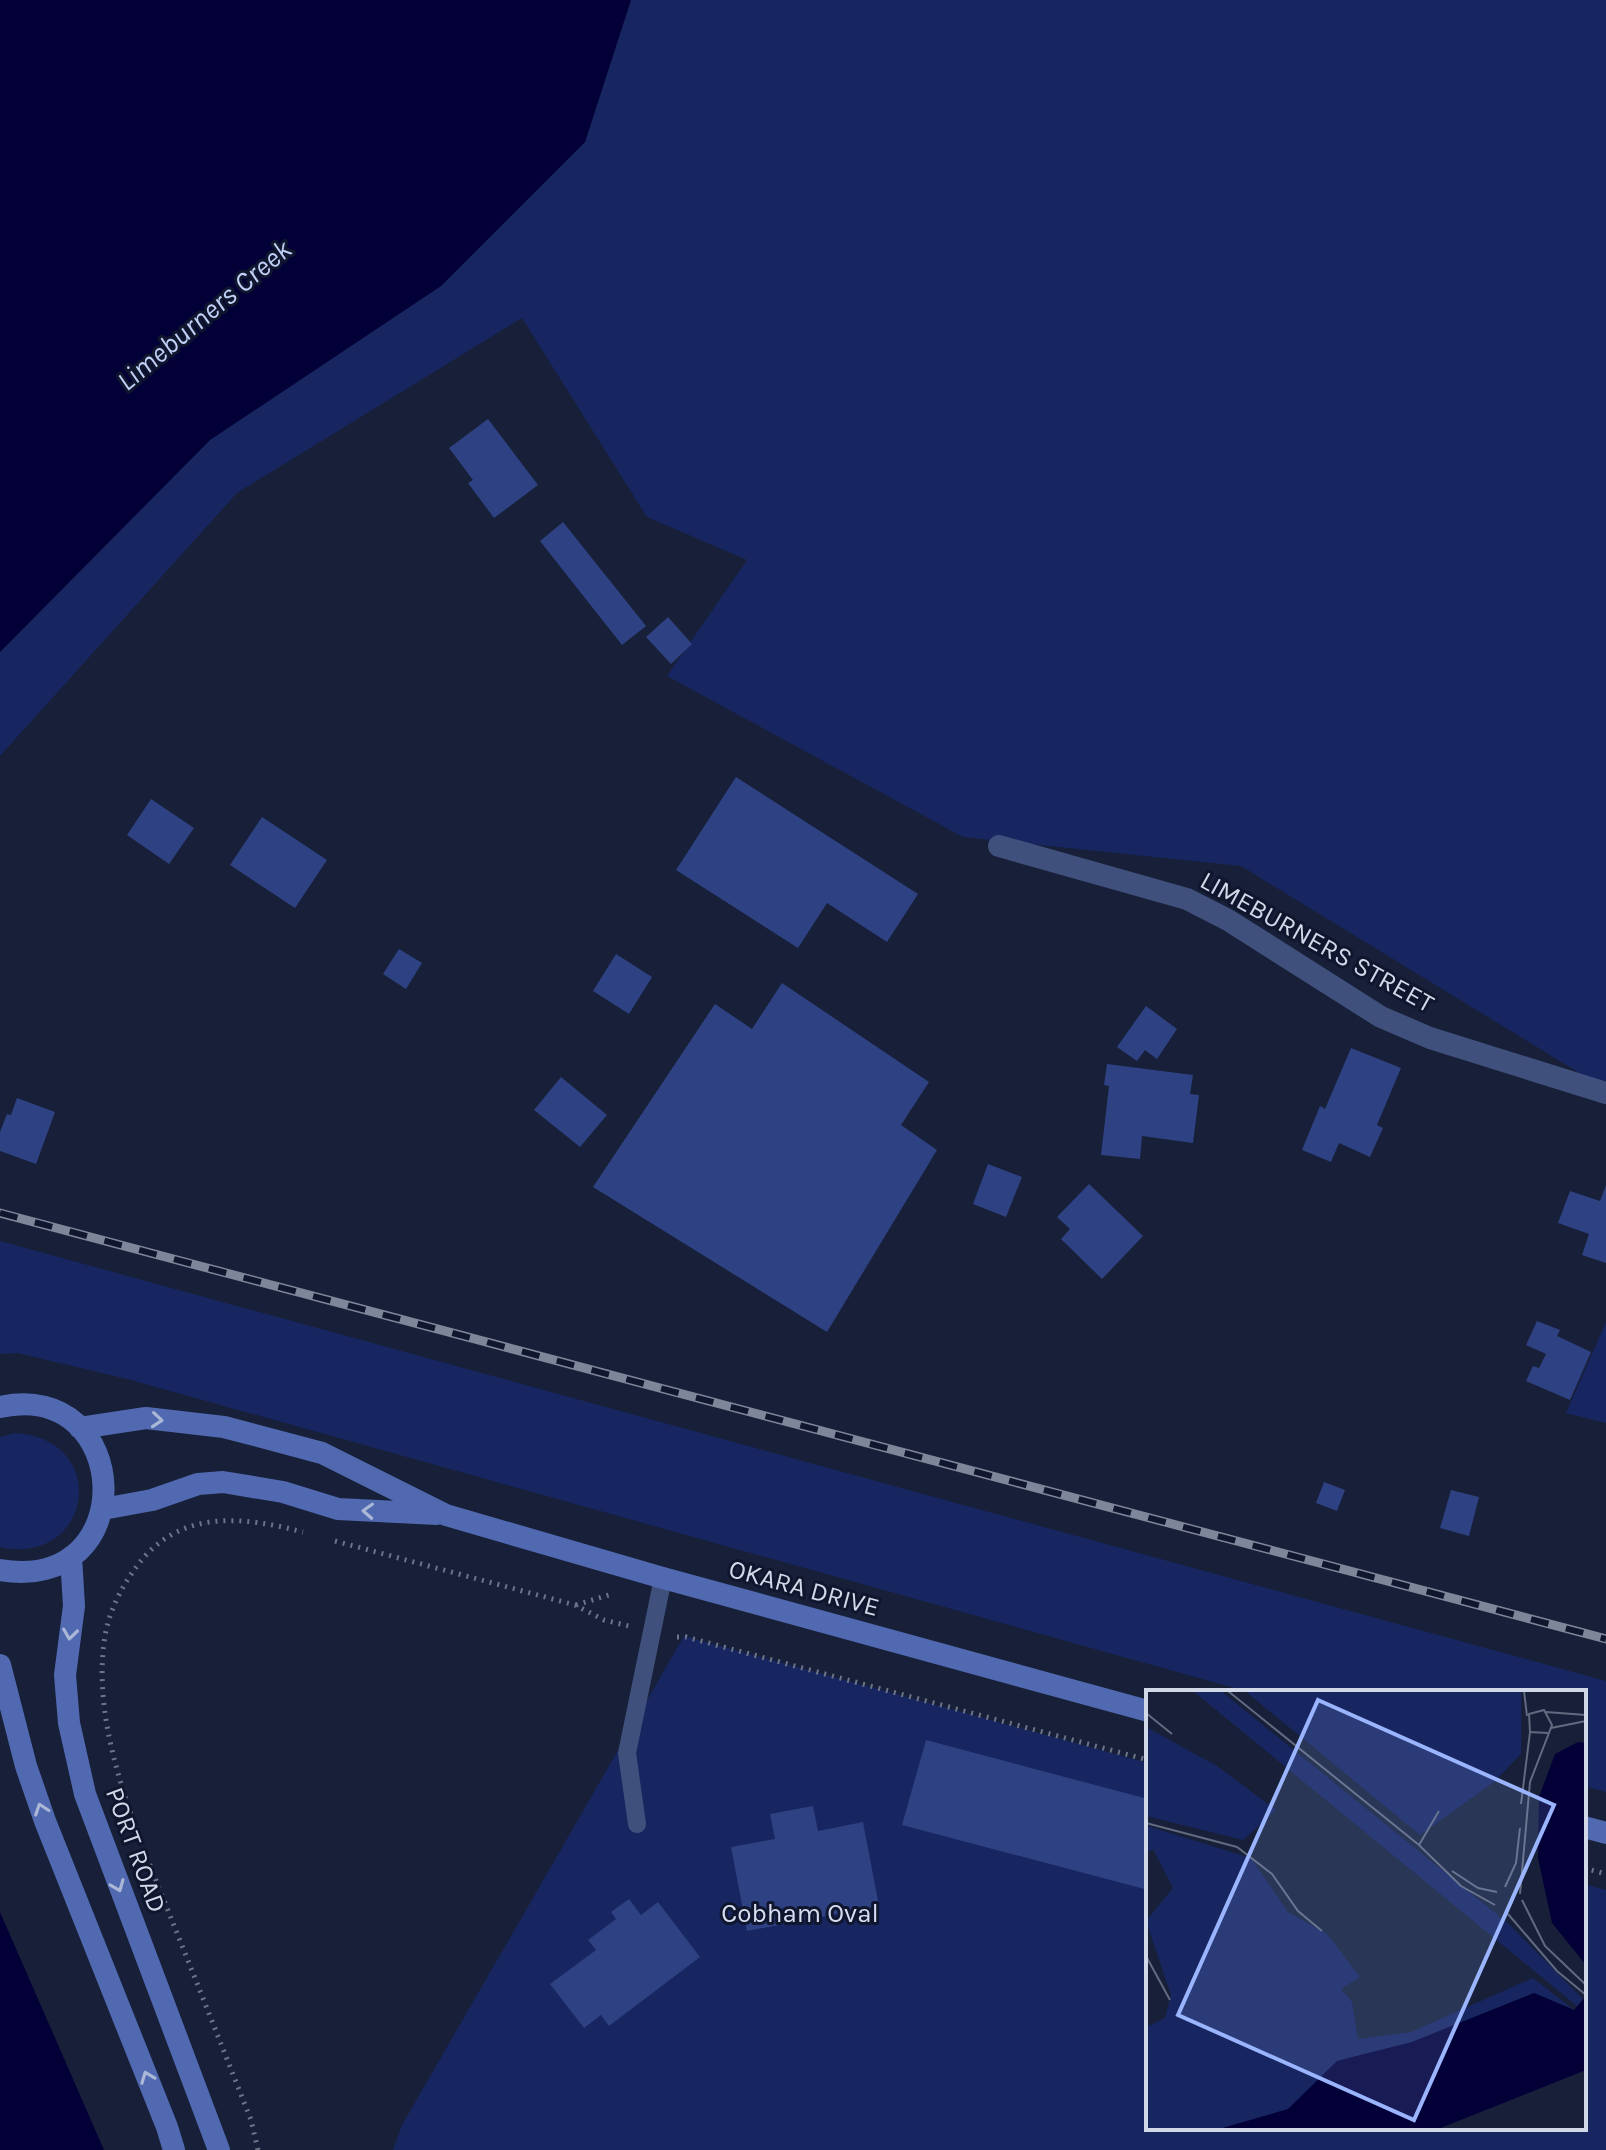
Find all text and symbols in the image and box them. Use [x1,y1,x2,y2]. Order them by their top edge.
water label: Limeburners Creek [110,232,299,398]
street label: LIMEBURNERS STREET [1195,865,1439,1019]
one-way arrow [151,1411,164,1428]
one-way arrow [361,1503,374,1520]
street label: OKARA DRIVE [726,1553,882,1623]
one-way arrow [62,1628,79,1641]
inset map [1146,1690,1586,2130]
street label: PORT ROAD [99,1783,173,1917]
one-way arrow [35,1803,51,1817]
one-way arrow [108,1878,125,1892]
park label: Cobham Oval [721,1898,879,1929]
one-way arrow [140,2071,157,2085]

